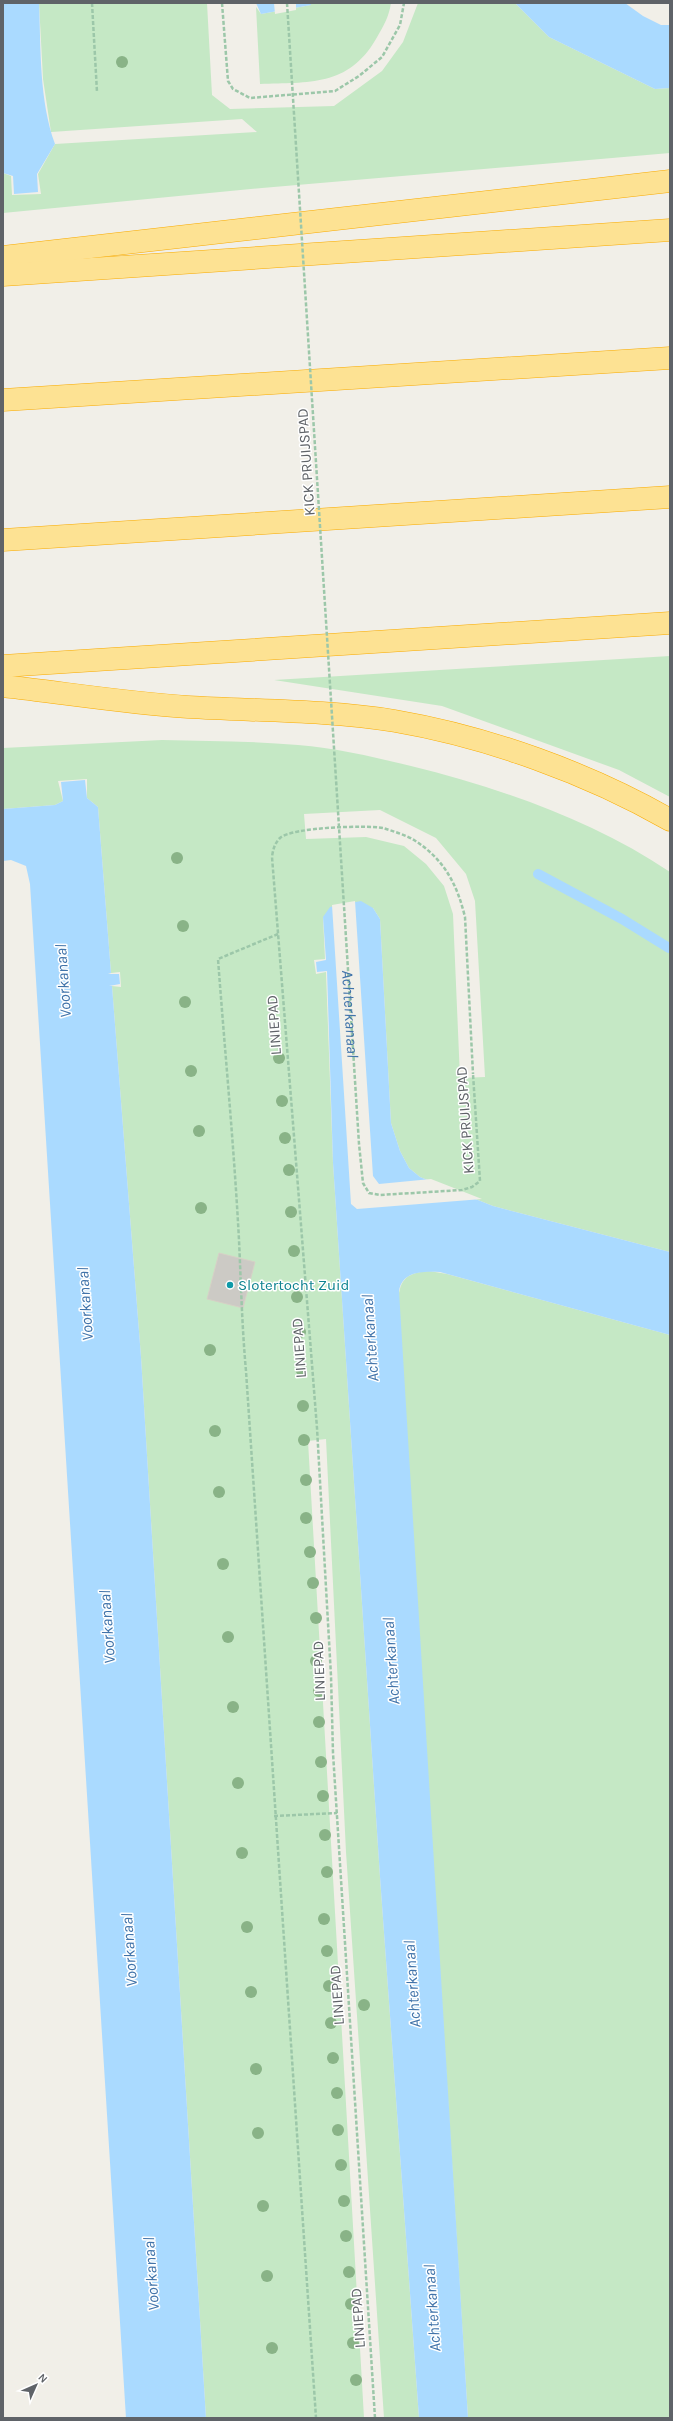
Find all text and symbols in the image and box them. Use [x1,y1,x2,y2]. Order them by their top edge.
street label: KICK PRUIJSPAD [293,407,319,517]
water label: Voorkanaal [51,943,75,1019]
water label: Achterkanaal [339,970,363,1058]
street label: LINIEPAD [263,994,285,1056]
street label: KICK PRUIJSPAD [452,1065,478,1175]
water label: Voorkanaal [73,1266,97,1342]
place label: Slotertocht Zuid [238,1276,349,1294]
marker: Slotertocht Zuid [225,1280,235,1290]
water label: Achterkanaal [357,1294,383,1382]
street label: LINIEPAD [288,1317,310,1379]
water label: Voorkanaal [95,1589,119,1665]
water label: Achterkanaal [378,1617,404,1705]
street label: LINIEPAD [309,1641,329,1701]
water label: Voorkanaal [117,1912,141,1988]
water label: Achterkanaal [399,1940,425,2028]
street label: LINIEPAD [326,1964,348,2026]
water label: Voorkanaal [139,2236,163,2312]
water label: Achterkanaal [419,2264,445,2352]
street label: LINIEPAD [347,2287,369,2349]
north arrow [16,2365,56,2405]
text: N [35,2371,50,2386]

